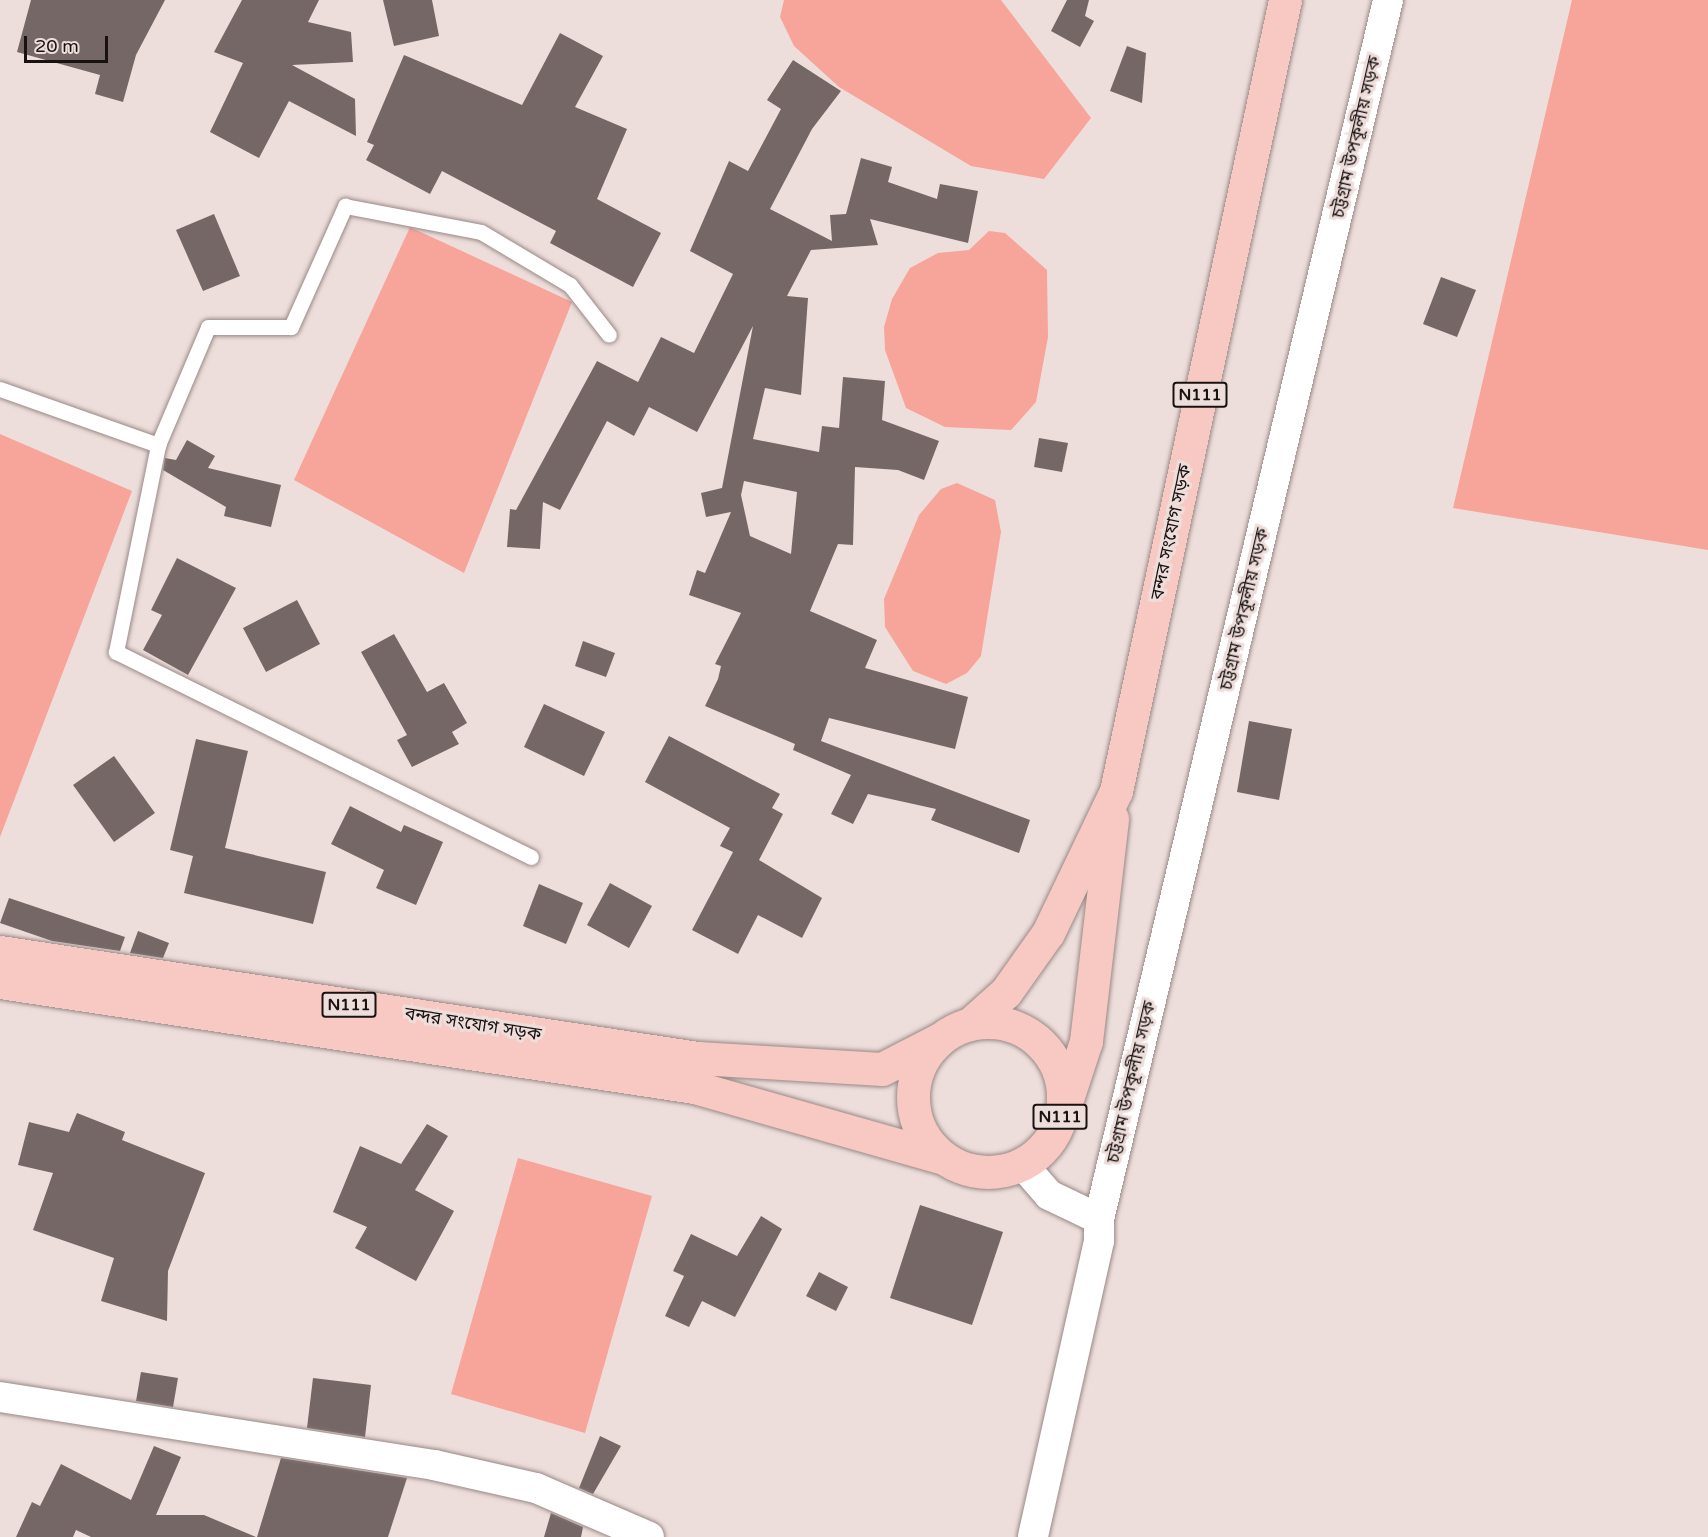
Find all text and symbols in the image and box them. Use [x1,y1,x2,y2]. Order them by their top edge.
scale bar [27,24,111,62]
text: 20 m [35,35,79,57]
street label: চট্টগ্রাম উপকূলীয় সড়ক [1327,54,1385,220]
road number: N111 [1172,382,1228,408]
street label: বন্দর সংযোগ সড়ক [1146,462,1196,602]
street label: চট্টগ্রাম উপকূলীয় সড়ক [1215,526,1273,692]
road number: N111 [320,992,378,1018]
street label: চট্টগ্রাম উপকূলীয় সড়ক [1102,999,1160,1165]
street label: বন্দর সংযোগ সড়ক [403,1003,543,1045]
road number: N111 [1032,1104,1088,1130]

